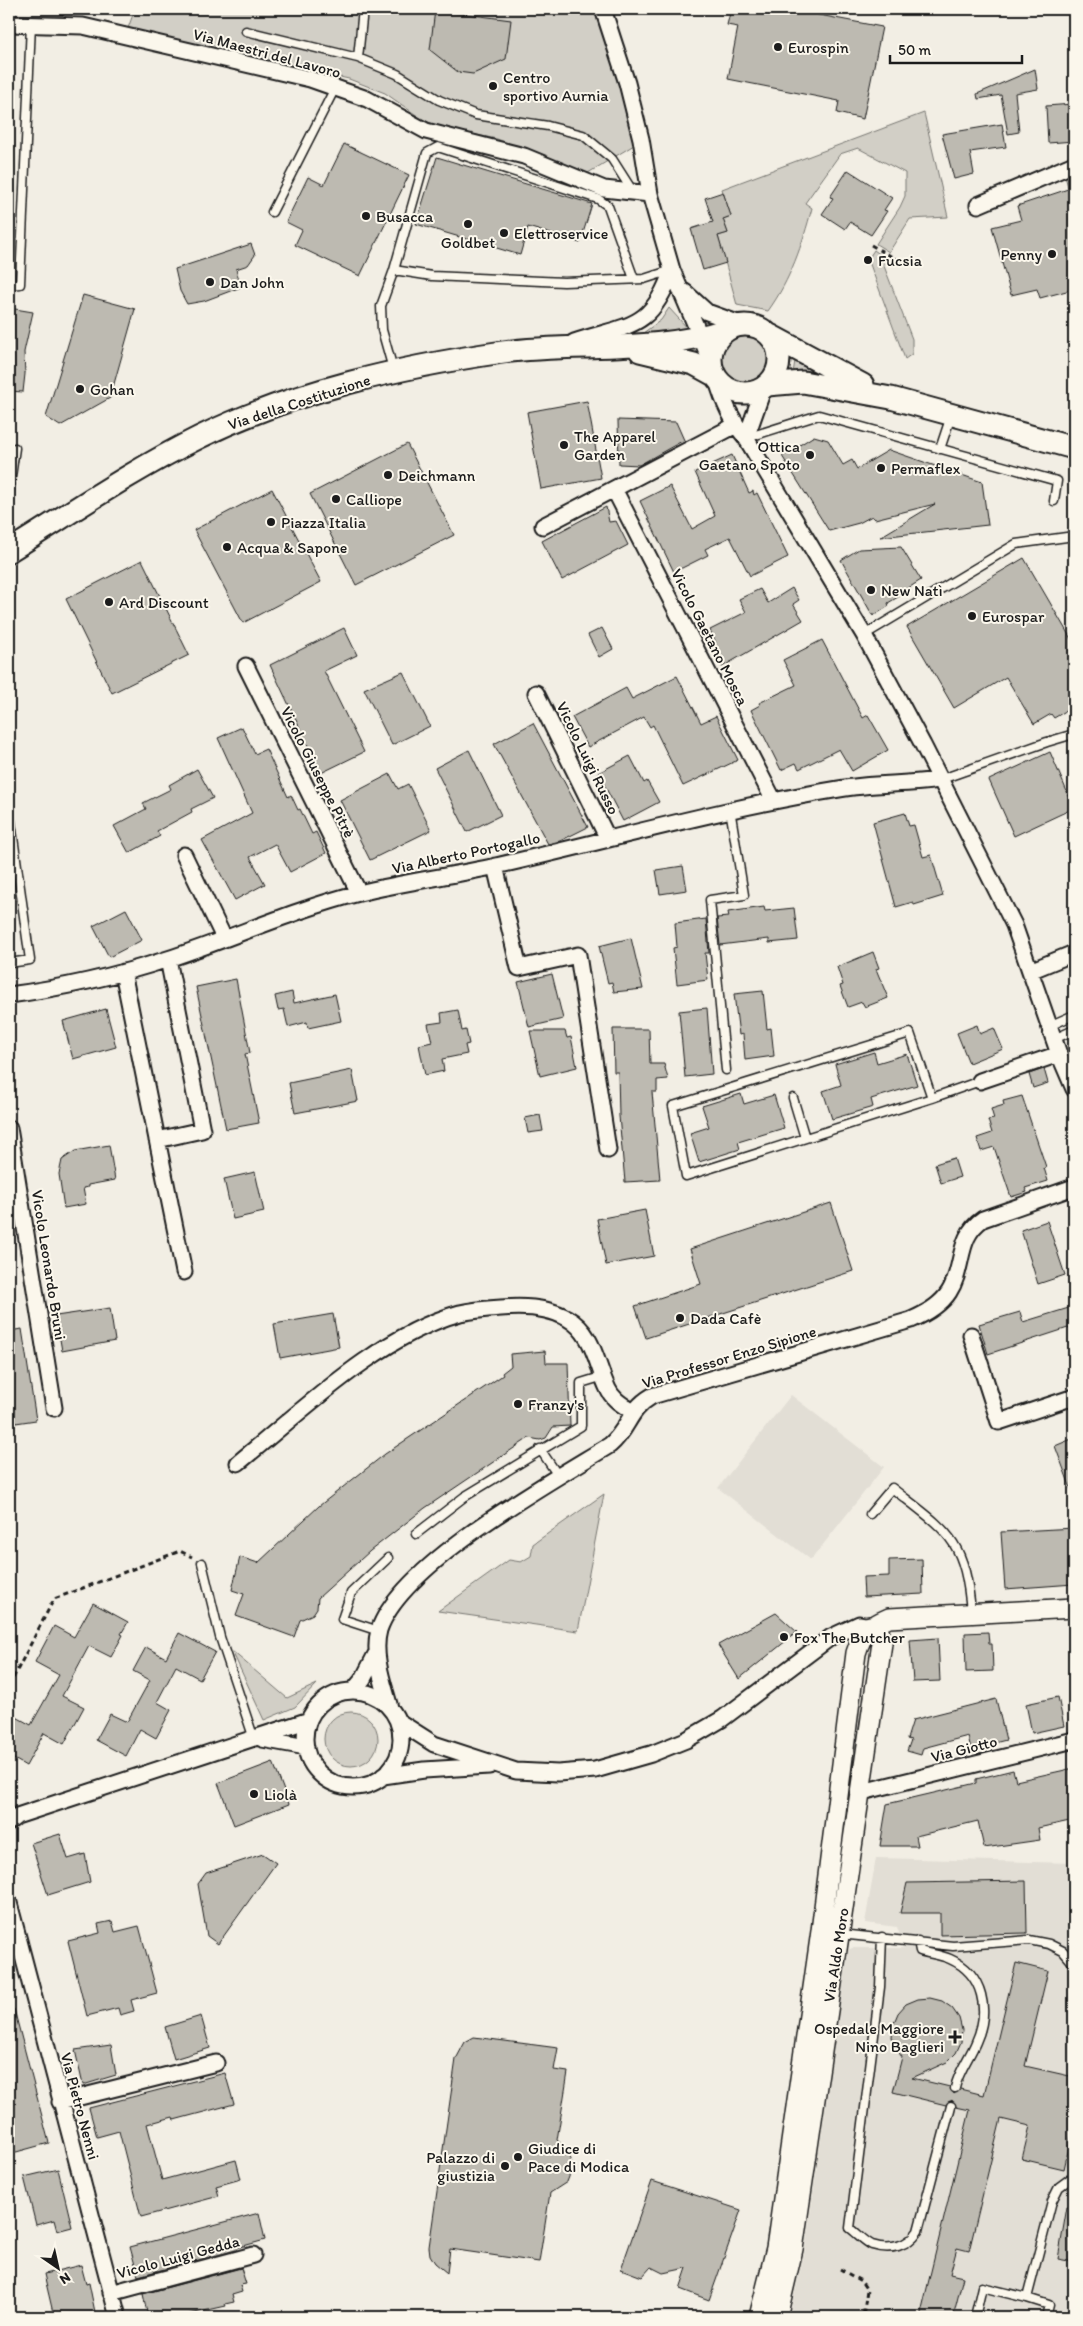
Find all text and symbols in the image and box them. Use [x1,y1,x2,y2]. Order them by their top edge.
street label: Via Maestri del Lavoro [191,24,343,82]
scale bar [890,32,1023,64]
place label: Eurospin [788,38,849,57]
marker: Eurospin [772,41,784,53]
text: 50 m [898,41,931,59]
place label: Centro sportivo Aurnia [503,68,609,105]
marker: Centro sportivo Aurnia [487,80,499,92]
place label: Busacca [376,207,434,226]
marker: Busacca [360,210,372,222]
marker: Goldbet [462,218,474,230]
place label: Elettroservice [514,224,608,243]
marker: Elettroservice [498,227,510,239]
place label: Goldbet [441,233,495,252]
place label: Penny [1001,245,1042,264]
marker: Penny [1046,248,1058,260]
place label: Fucsia [878,251,923,270]
marker: Fucsia [862,254,874,266]
place label: Dan John [220,273,284,292]
marker: Dan John [204,276,216,288]
street label: Via della Costituzione [225,370,373,434]
place label: Gohan [90,380,135,399]
marker: Gohan [74,383,86,395]
place label: The Apparel Garden [574,427,656,464]
place label: Ottica Gaetano Spoto [699,437,800,474]
marker: The Apparel Garden [558,439,570,451]
marker: Ottica Gaetano Spoto [804,449,816,461]
place label: Permaflex [891,459,961,478]
marker: Permaflex [875,462,887,474]
place label: Deichmann [398,466,476,485]
marker: Deichmann [382,469,394,481]
place label: Calliope [346,490,402,509]
marker: Calliope [330,493,342,505]
place label: Piazza Italia [281,513,367,532]
marker: Piazza Italia [265,516,277,528]
place label: Acqua & Sapone [237,538,347,557]
marker: Acqua & Sapone [221,541,233,553]
street label: Vicolo Gaetano Mosca [667,565,753,709]
place label: New Natì [881,581,943,600]
marker: New Natì [865,584,877,596]
place label: Ard Discount [119,593,209,612]
marker: Ard Discount [103,596,115,608]
place label: Eurospar [982,607,1045,626]
marker: Eurospar [966,610,978,622]
street label: Vicolo Luigi Russo [552,698,624,818]
street label: Vicolo Giuseppe Pitrè [277,703,359,841]
street label: Via Alberto Portogallo [390,828,542,878]
street label: Vicolo Leonardo Bruni [28,1189,70,1341]
place label: Dada Cafè [690,1309,762,1328]
marker: Dada Cafè [674,1312,686,1324]
street label: Via Professor Enzo Sipione [640,1321,818,1393]
place label: Franzy's [528,1395,584,1414]
marker: Franzy's [512,1398,524,1410]
place label: Fox The Butcher [794,1628,905,1647]
marker: Fox The Butcher [778,1631,790,1643]
street label: Via Giotto [929,1732,999,1766]
place label: Liolà [264,1785,298,1804]
marker: Liolà [248,1788,260,1800]
street label: Via Aldo Moro [819,1906,853,2004]
place label: Ospedale Maggiore Nino Baglieri [814,2019,944,2056]
marker: Ospedale Maggiore Nino Baglieri [948,2030,962,2044]
street label: Via Pietro Nenni [57,2050,103,2162]
place label: Giudice di Pace di Modica [528,2139,630,2176]
place label: Palazzo di giustizia [426,2148,495,2185]
marker: Giudice di Pace di Modica [512,2151,524,2163]
marker: Palazzo di giustizia [499,2160,511,2172]
street label: Vicolo Luigi Gedda [115,2231,241,2282]
north arrow [32,2244,82,2294]
text: N [56,2269,74,2288]

